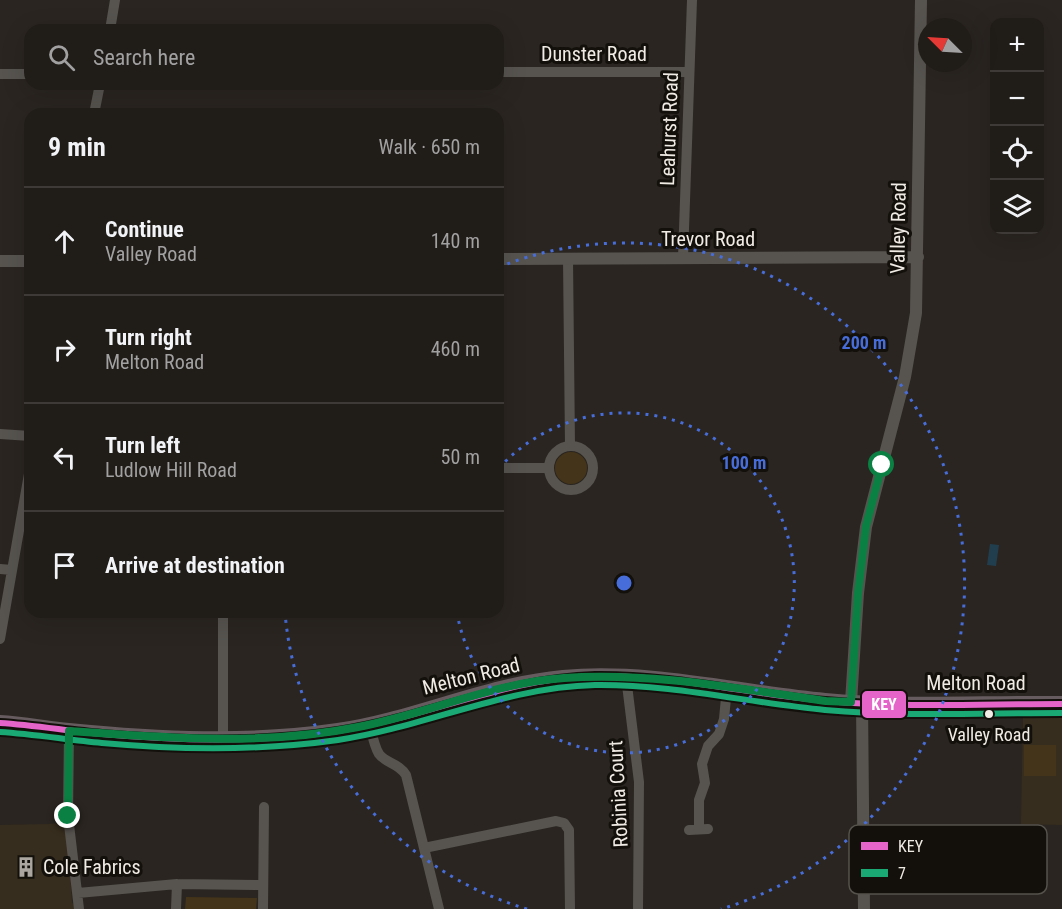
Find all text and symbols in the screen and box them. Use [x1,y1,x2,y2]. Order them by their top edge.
north arrow [918,18,972,72]
map controls [990,18,1044,234]
button: + [990,18,1044,72]
search box [24,24,504,90]
icon: search [45,41,78,74]
street label: Dunster Road [541,42,647,66]
text: Search here [93,45,195,70]
street label: Leahurst Road [655,72,683,186]
button: − [990,72,1044,126]
button: locate [990,126,1044,180]
text: 9 min [48,132,106,162]
text: Walk · 650 m [379,135,480,159]
button: layers [990,180,1044,234]
street label: Valley Road [885,182,911,274]
text: Continue [105,217,184,242]
icon: ahead [48,225,81,258]
street label: Trevor Road [661,227,755,251]
text: 140 m [431,229,480,253]
text: Valley Road [105,242,197,266]
text: Turn right [105,325,192,350]
text: 200 m [842,332,886,353]
icon: right [48,333,81,366]
text: 460 m [431,337,480,361]
text: Melton Road [105,350,204,374]
text: Turn left [105,433,180,458]
icon: left [48,441,81,474]
text: 50 m [441,445,480,469]
route start [868,451,894,477]
text: 100 m [722,452,766,473]
text: Ludlow Hill Road [105,458,237,482]
icon: arrive [48,549,81,582]
text: Arrive at destination [105,553,285,578]
centre of rings [614,573,634,593]
street label: Melton Road [420,652,522,700]
street label: Melton Road [926,671,1026,695]
line badge: KEY [861,690,907,719]
text: KEY [871,695,897,714]
marker: Valley Road [983,708,995,720]
place label: Valley Road [948,724,1030,745]
street label: Robinia Court [603,740,633,848]
route end [54,802,80,828]
legend [849,825,1047,894]
text: KEY [898,837,924,856]
building icon: Cole Fabrics [14,855,38,879]
place label: Cole Fabrics [43,855,141,879]
text: 7 [898,864,906,883]

